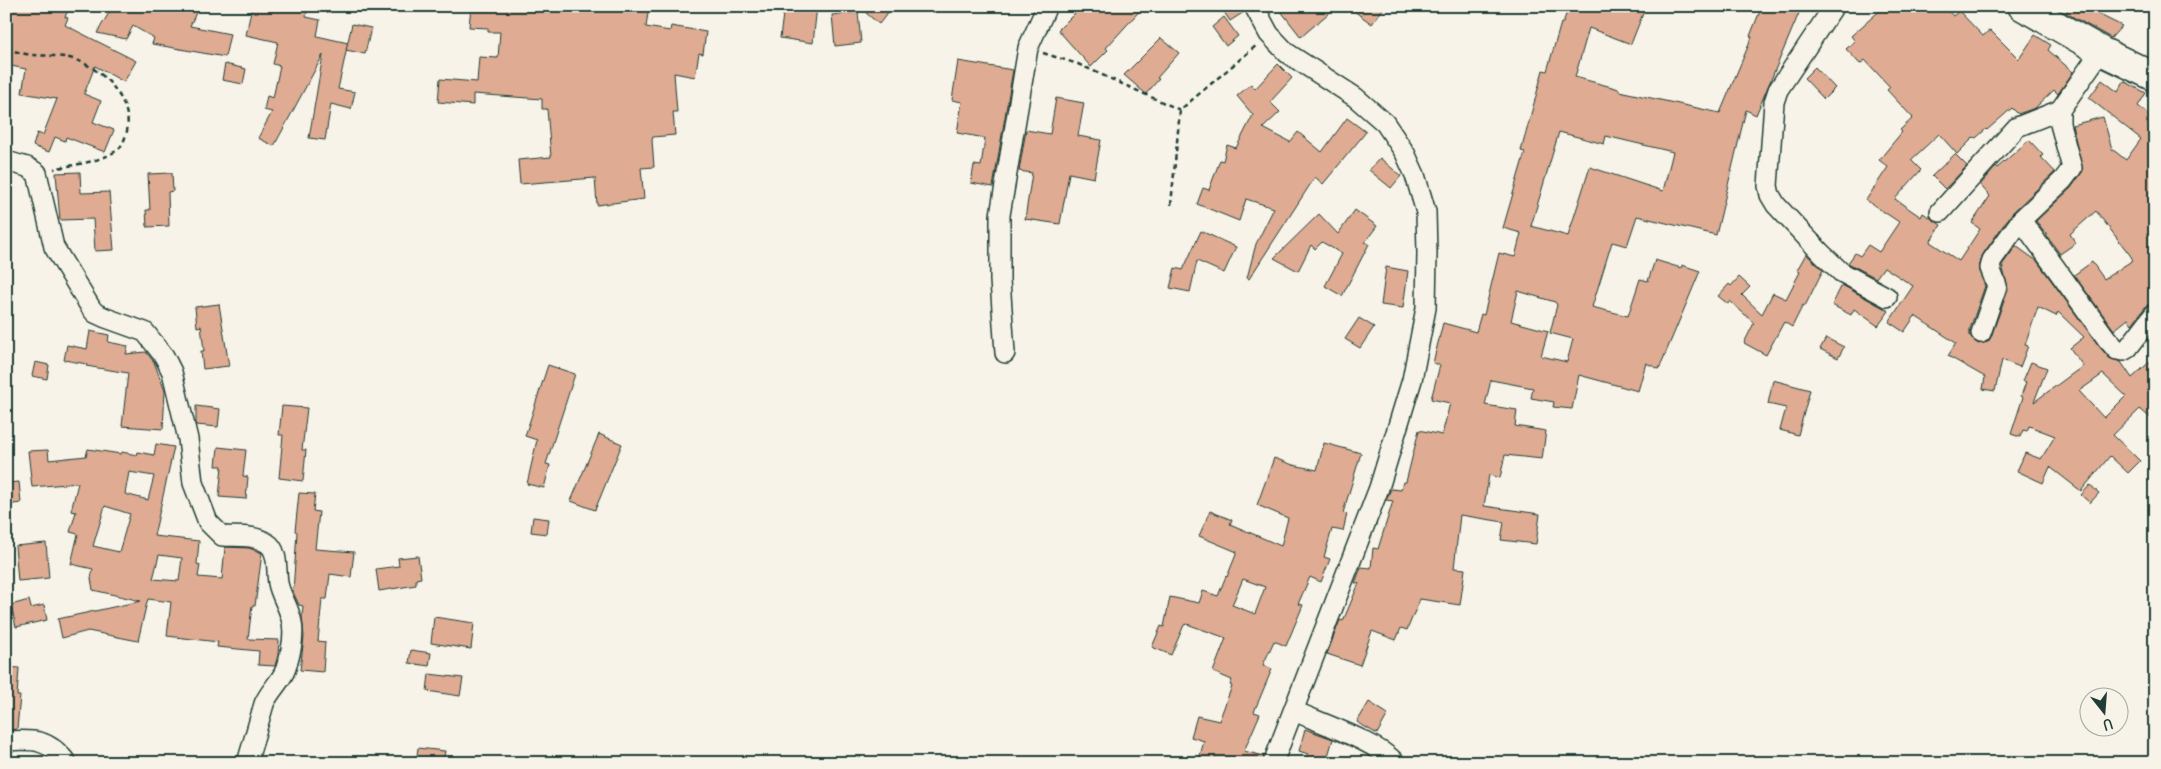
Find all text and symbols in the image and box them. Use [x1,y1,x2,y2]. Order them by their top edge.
north arrow [2078,686,2128,736]
text: U [2101,714,2115,734]

